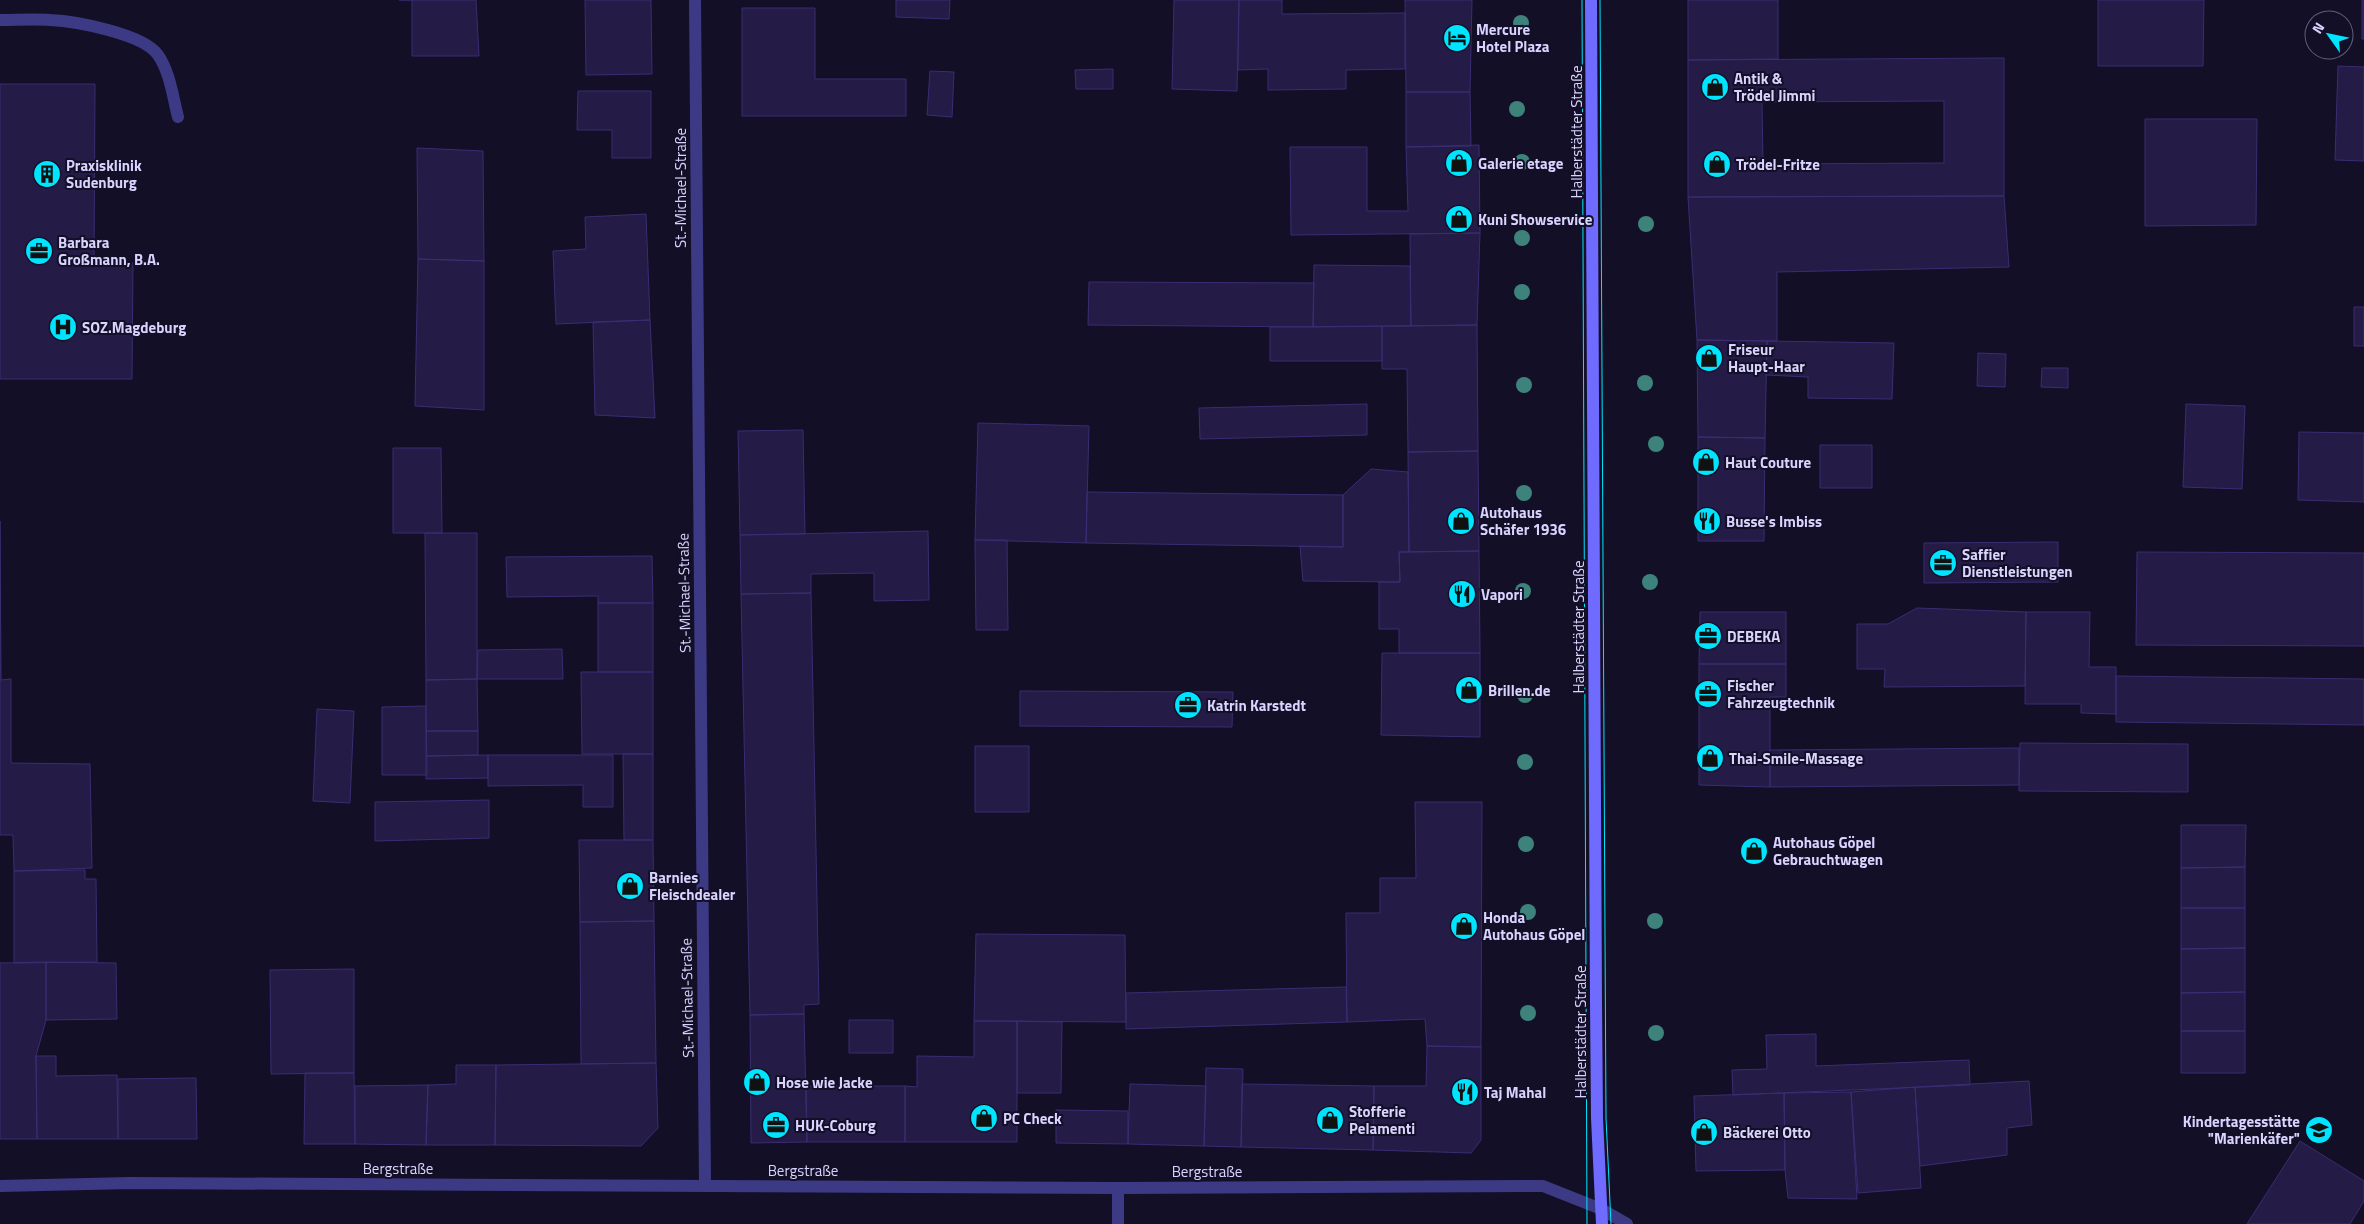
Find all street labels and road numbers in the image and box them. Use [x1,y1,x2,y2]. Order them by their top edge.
street label: Halberstädter Straße [1565,66,1588,198]
street label: St.-Michael-Straße [669,128,692,248]
street label: St.-Michael-Straße [671,533,697,653]
street label: Halberstädter Straße [1567,561,1590,693]
street label: St.-Michael-Straße [674,938,700,1058]
street label: Halberstädter Straße [1569,966,1592,1098]
street label: Bergstraße [363,1157,433,1180]
street label: Bergstraße [768,1159,838,1182]
street label: Bergstraße [1172,1160,1242,1183]

